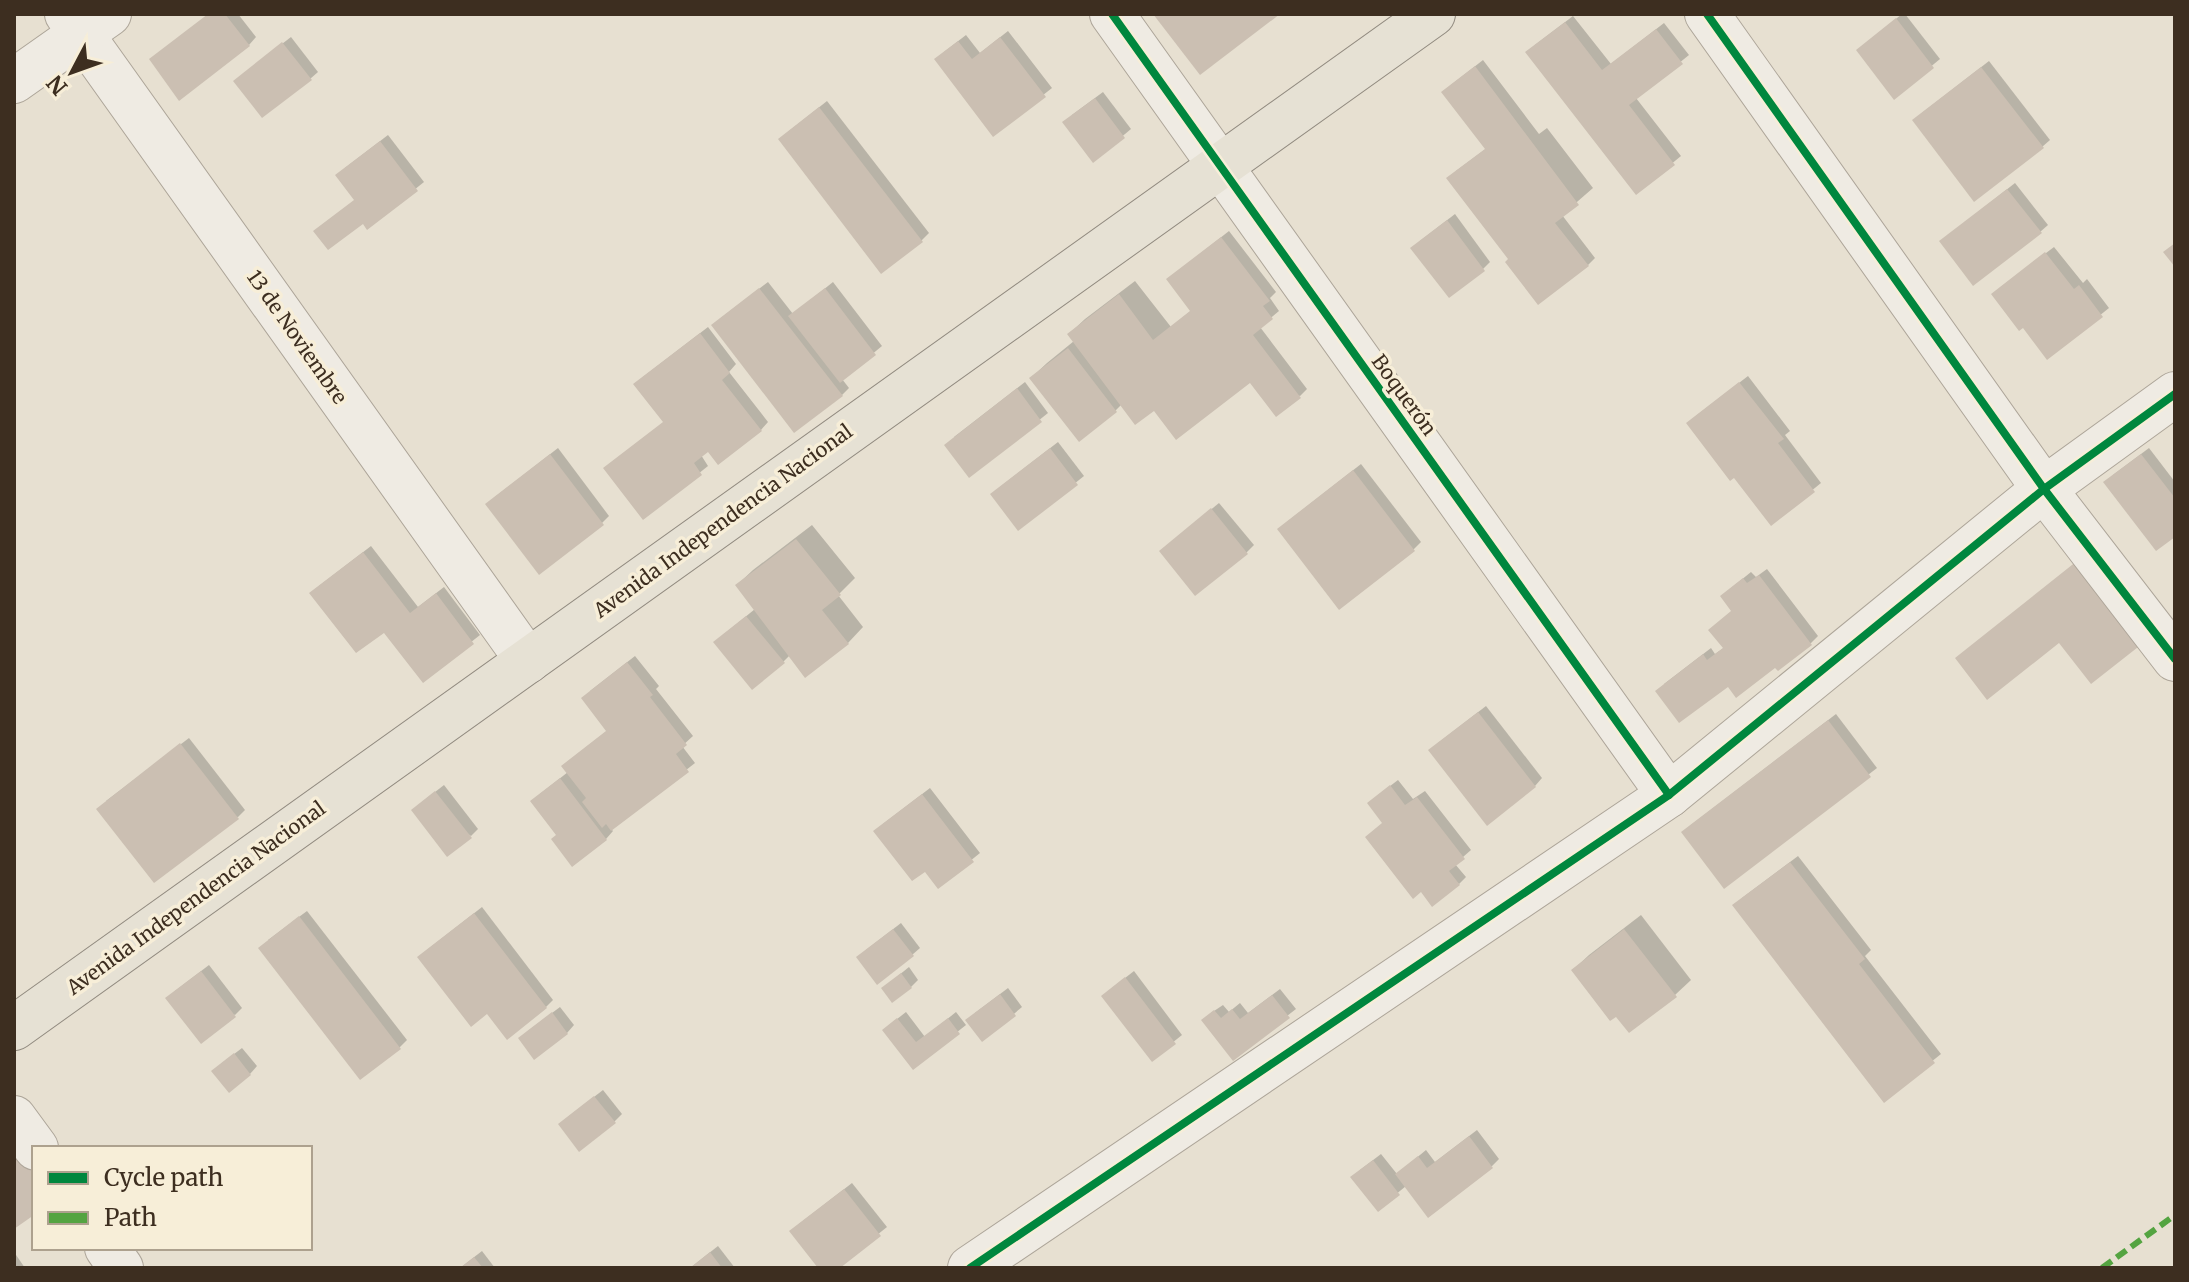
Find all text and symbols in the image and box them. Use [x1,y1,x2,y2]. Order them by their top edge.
north arrow [32,32,112,112]
text: N [40,69,73,101]
street label: 13 de Noviembre [242,265,353,408]
street label: Boquerón [1367,349,1442,440]
street label: Avenida Independencia Nacional [588,418,857,623]
street label: Avenida Independencia Nacional [61,795,330,1000]
legend [32,1146,312,1250]
text: Cycle path [104,1162,223,1193]
text: Path [104,1202,157,1233]

